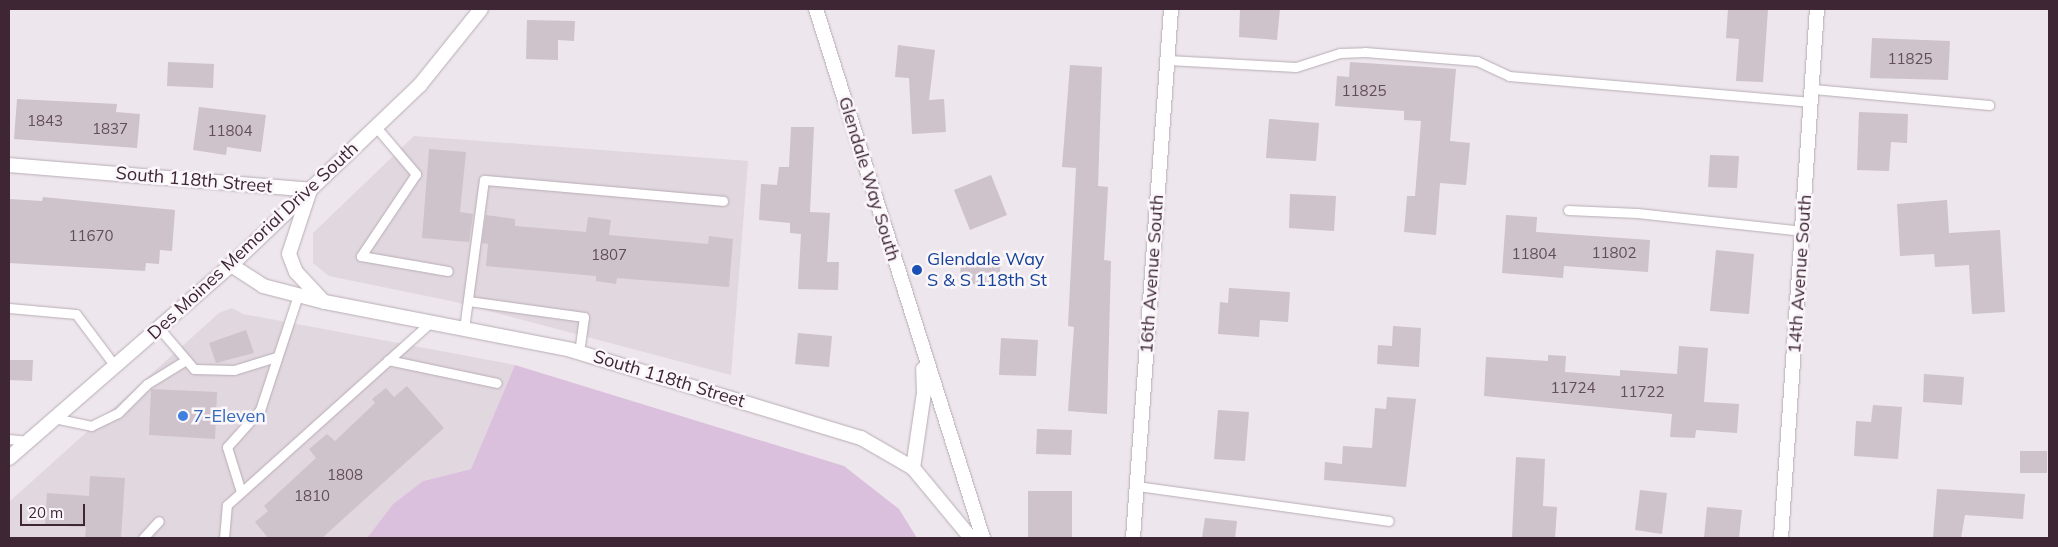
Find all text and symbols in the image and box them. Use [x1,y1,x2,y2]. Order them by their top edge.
house number: 11825 [1888,50,1932,68]
house number: 11825 [1342,82,1386,100]
street label: Glendale Way South [834,94,904,264]
house number: 1843 [27,112,63,130]
house number: 1837 [92,120,128,138]
house number: 11804 [208,122,252,140]
street label: Des Moines Memorial Drive South [143,138,363,344]
street label: South 118th Street [115,162,273,198]
street label: 16th Avenue South [1136,194,1168,354]
street label: 14th Avenue South [1784,194,1816,354]
house number: 11670 [69,227,113,245]
house number: 11802 [1592,244,1636,262]
house number: 11804 [1512,245,1556,263]
house number: 1807 [591,246,627,264]
place label: Glendale Way S & S 118th St [927,249,1047,292]
marker: Glendale Way S & S 118th St [911,264,923,276]
street label: South 118th Street [591,346,747,412]
house number: 11724 [1551,379,1595,397]
house number: 11722 [1620,383,1664,401]
place label: 7-Eleven [193,405,266,427]
marker: 7-Eleven [177,410,189,422]
house number: 1808 [327,466,363,484]
house number: 1810 [294,487,330,505]
scale bar [22,494,88,526]
text: 20 m [28,503,63,522]

